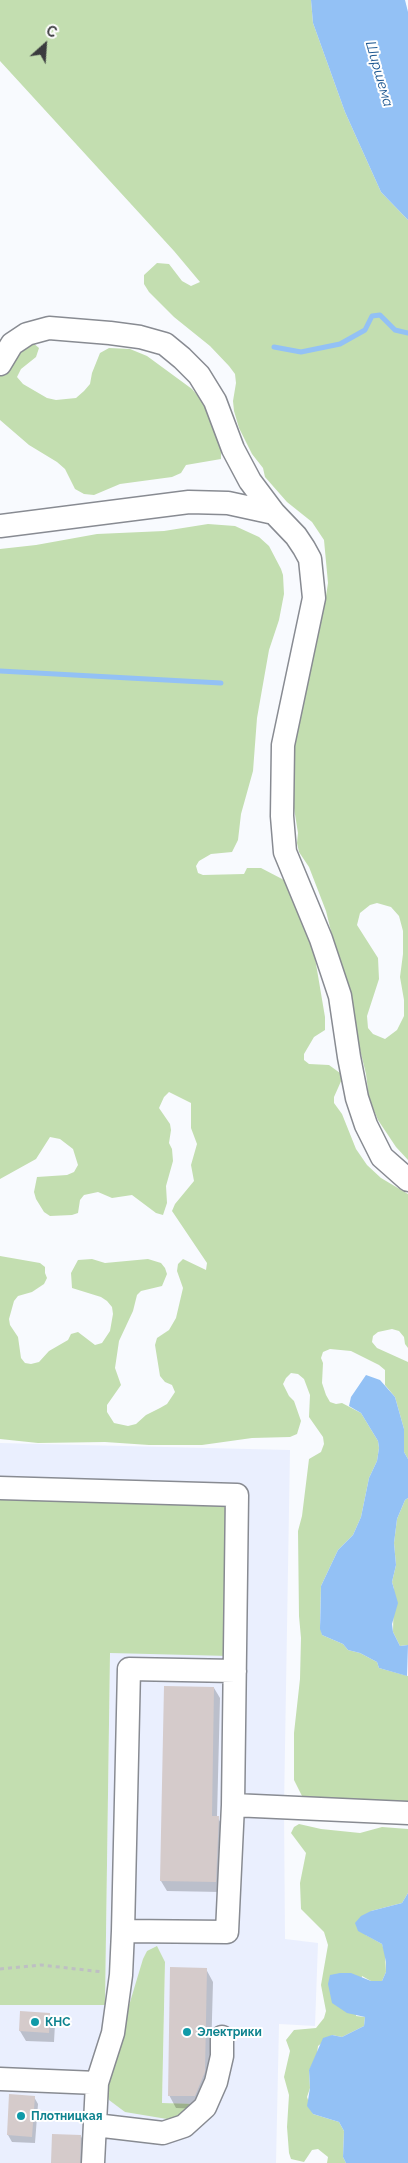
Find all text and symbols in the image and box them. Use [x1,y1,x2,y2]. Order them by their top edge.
north arrow [20,20,70,70]
text: С [44,22,59,41]
water label: Ширшема [362,39,396,109]
place label: КНС [45,2015,70,2029]
marker: КНС [29,2016,41,2028]
place label: Электрики [197,2025,262,2039]
marker: Электрики [181,2026,193,2038]
place label: Плотницкая [31,2109,102,2123]
marker: Плотницкая [15,2110,27,2122]

